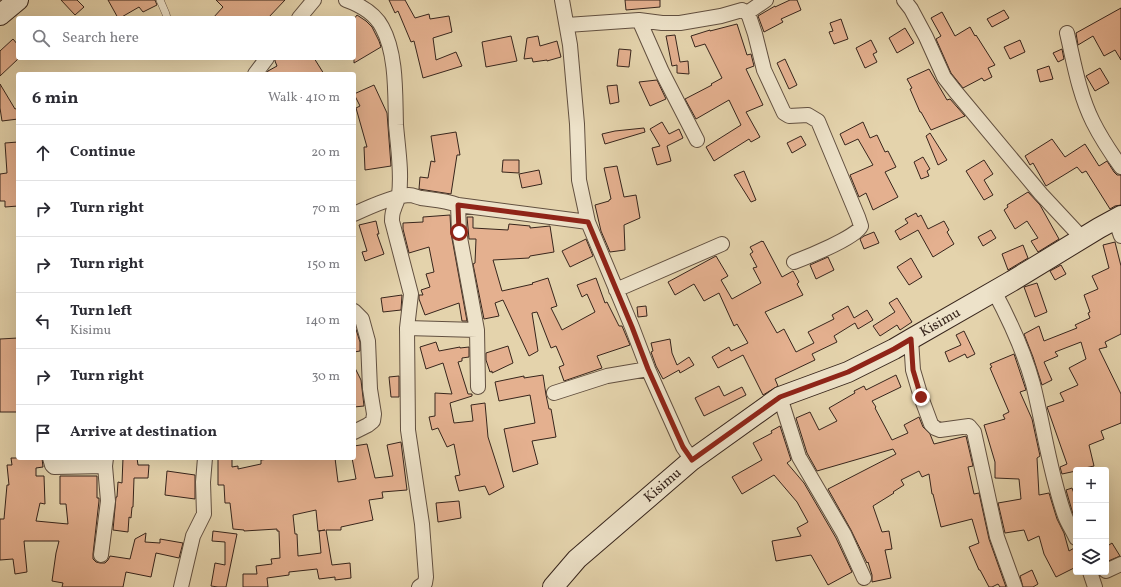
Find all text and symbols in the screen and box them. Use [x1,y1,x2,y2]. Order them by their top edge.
search box [16,16,356,60]
icon: search [30,27,52,49]
text: Search here [62,28,139,49]
text: 6 min [32,87,78,110]
text: Walk · 410 m [268,89,340,107]
icon: ahead [32,142,54,164]
text: Continue [70,142,135,163]
text: 20 m [311,144,340,162]
icon: right [32,198,54,220]
text: Turn right [70,198,144,219]
text: 70 m [312,200,340,218]
route start [450,223,468,241]
icon: right [32,254,54,276]
text: Turn right [70,254,144,275]
text: 150 m [307,256,340,274]
text: Turn left [70,301,132,322]
street label: Kisimu [916,303,964,342]
icon: left [32,310,54,332]
text: 140 m [306,312,340,330]
text: Kisimu [70,322,111,340]
icon: right [32,366,54,388]
text: Turn right [70,366,144,387]
text: 30 m [312,368,340,386]
route end [912,388,930,406]
icon: arrive [32,422,54,444]
text: Arrive at destination [70,422,217,443]
street label: Kisimu [640,464,686,507]
map controls [1073,467,1109,575]
button: + [1073,467,1109,503]
button: − [1073,503,1109,539]
button: layers [1073,539,1109,575]

